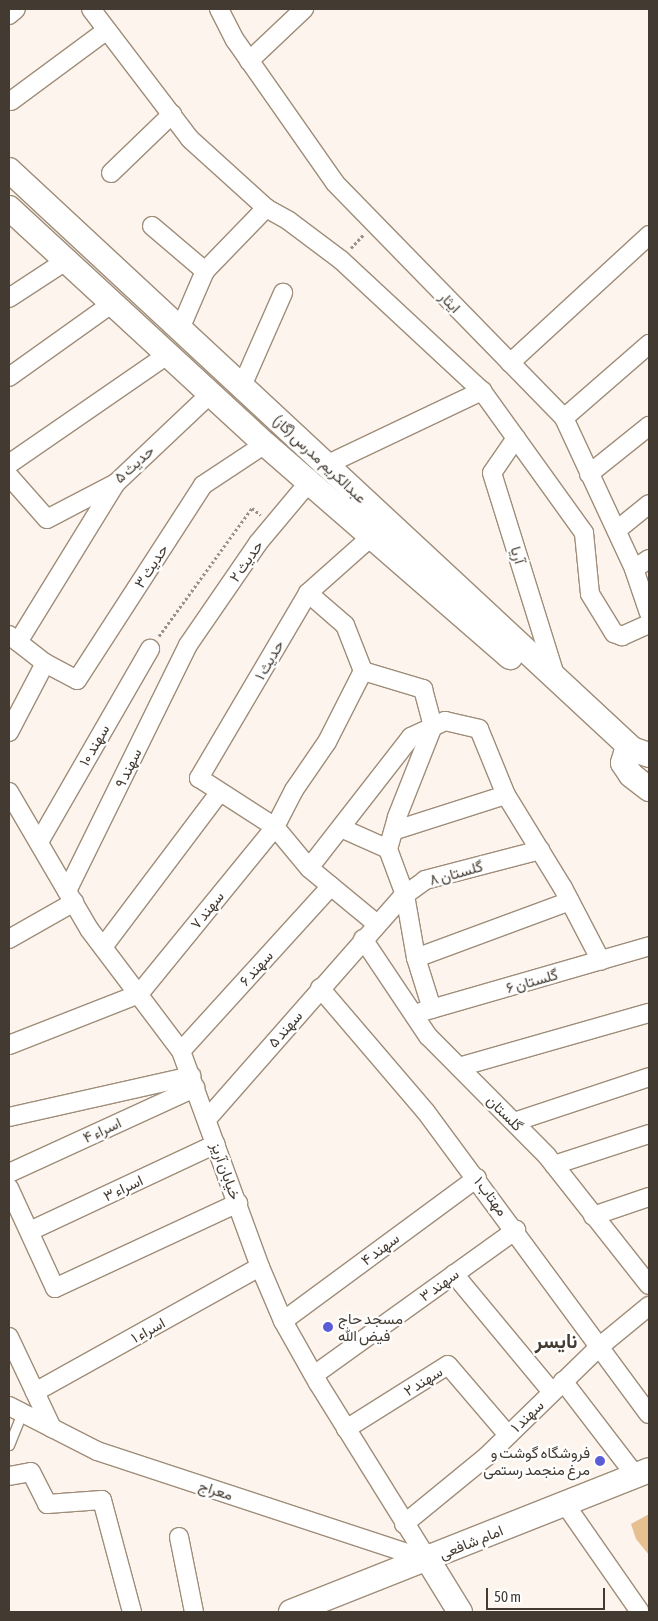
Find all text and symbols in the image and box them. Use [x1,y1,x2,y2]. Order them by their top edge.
street label: ایثار [436,287,464,317]
street label: عبدالکریم مدرس (گاز) [270,411,370,507]
street label: حدیث ۵ [110,441,158,487]
street label: حدیث ۲ [225,537,267,585]
street label: حدیث ۳ [130,541,172,591]
street label: آریا [507,544,529,566]
street label: حدیث ۱ [250,637,288,683]
street label: سهند ۱۰ [75,721,113,769]
street label: سهند ۹ [111,745,145,791]
street label: گلستان ۸ [427,857,485,889]
street label: سهند ۷ [186,888,228,932]
street label: سهند ۶ [235,946,277,990]
street label: گلستان ۶ [504,965,560,997]
street label: سهند ۵ [264,1007,306,1051]
street label: گلستان [483,1091,527,1135]
street label: اسراء ۴ [80,1113,124,1147]
street label: خیابان آریز [207,1140,245,1202]
street label: اسراء ۳ [100,1171,146,1205]
street label: مهتاب ۱ [470,1173,512,1219]
street label: سهند ۴ [357,1229,403,1269]
street label: سهند ۳ [416,1265,462,1305]
place label: مسجد حاج فیض الله [338,1309,403,1344]
street label: اسراء ۱ [128,1313,168,1347]
marker: مسجد حاج فیض الله [322,1321,334,1333]
district label: نایسر [535,1328,577,1352]
street label: سهند ۲ [400,1362,446,1400]
street label: سهند ۱ [507,1396,547,1436]
place label: فروشگاه گوشت و مرغ منجمد رستمی [483,1443,590,1478]
marker: فروشگاه گوشت و مرغ منجمد رستمی [594,1455,606,1467]
street label: معراج [197,1476,235,1504]
street label: امام شافعی [436,1521,506,1563]
scale bar [488,1578,607,1610]
text: 50 m [494,1588,521,1605]

